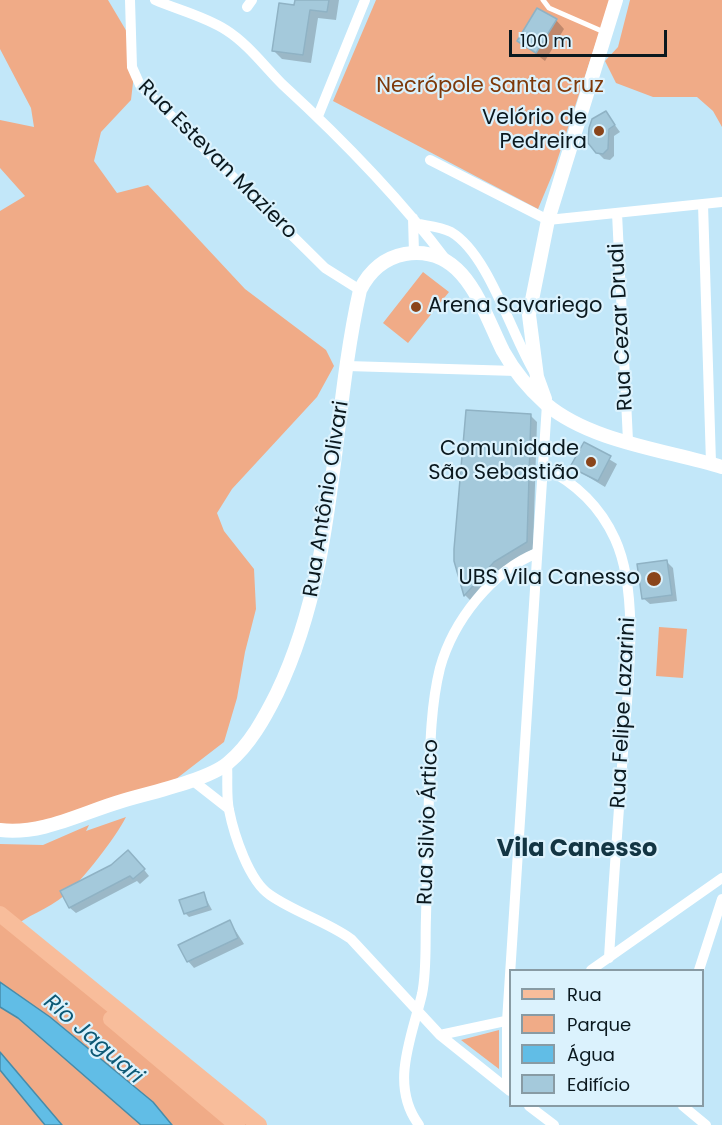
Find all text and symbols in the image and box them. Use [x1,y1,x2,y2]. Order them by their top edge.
scale bar [512,18,670,56]
text: 100 m [520,28,572,53]
park label: Necrópole Santa Cruz [376,74,604,100]
street label: Rua Estevan Maziero [132,75,302,245]
place label: Velório de Pedreira [482,106,587,156]
marker: Velório de Pedreira [592,124,606,138]
street label: Rua Cezar Drudi [605,242,639,412]
place label: Arena Savariego [428,294,602,320]
marker: Arena Savariego [409,300,423,314]
street label: Rua Antônio Olivari [299,399,355,599]
place label: Comunidade São Sebastião [428,437,579,487]
marker: Comunidade São Sebastião [584,455,598,469]
place label: UBS Vila Canesso [458,566,640,592]
marker: UBS Vila Canesso [645,570,663,588]
street label: Rua Felipe Lazarini [606,617,642,809]
street label: Rua Silvio Ártico [414,739,444,905]
district label: Vila Canesso [497,836,657,864]
legend [509,969,704,1107]
text: Rua [567,982,602,1007]
water label: Rio Jaguari [38,990,148,1090]
text: Parque [567,1012,631,1037]
text: Água [567,1042,615,1067]
text: Edifício [567,1072,630,1097]

